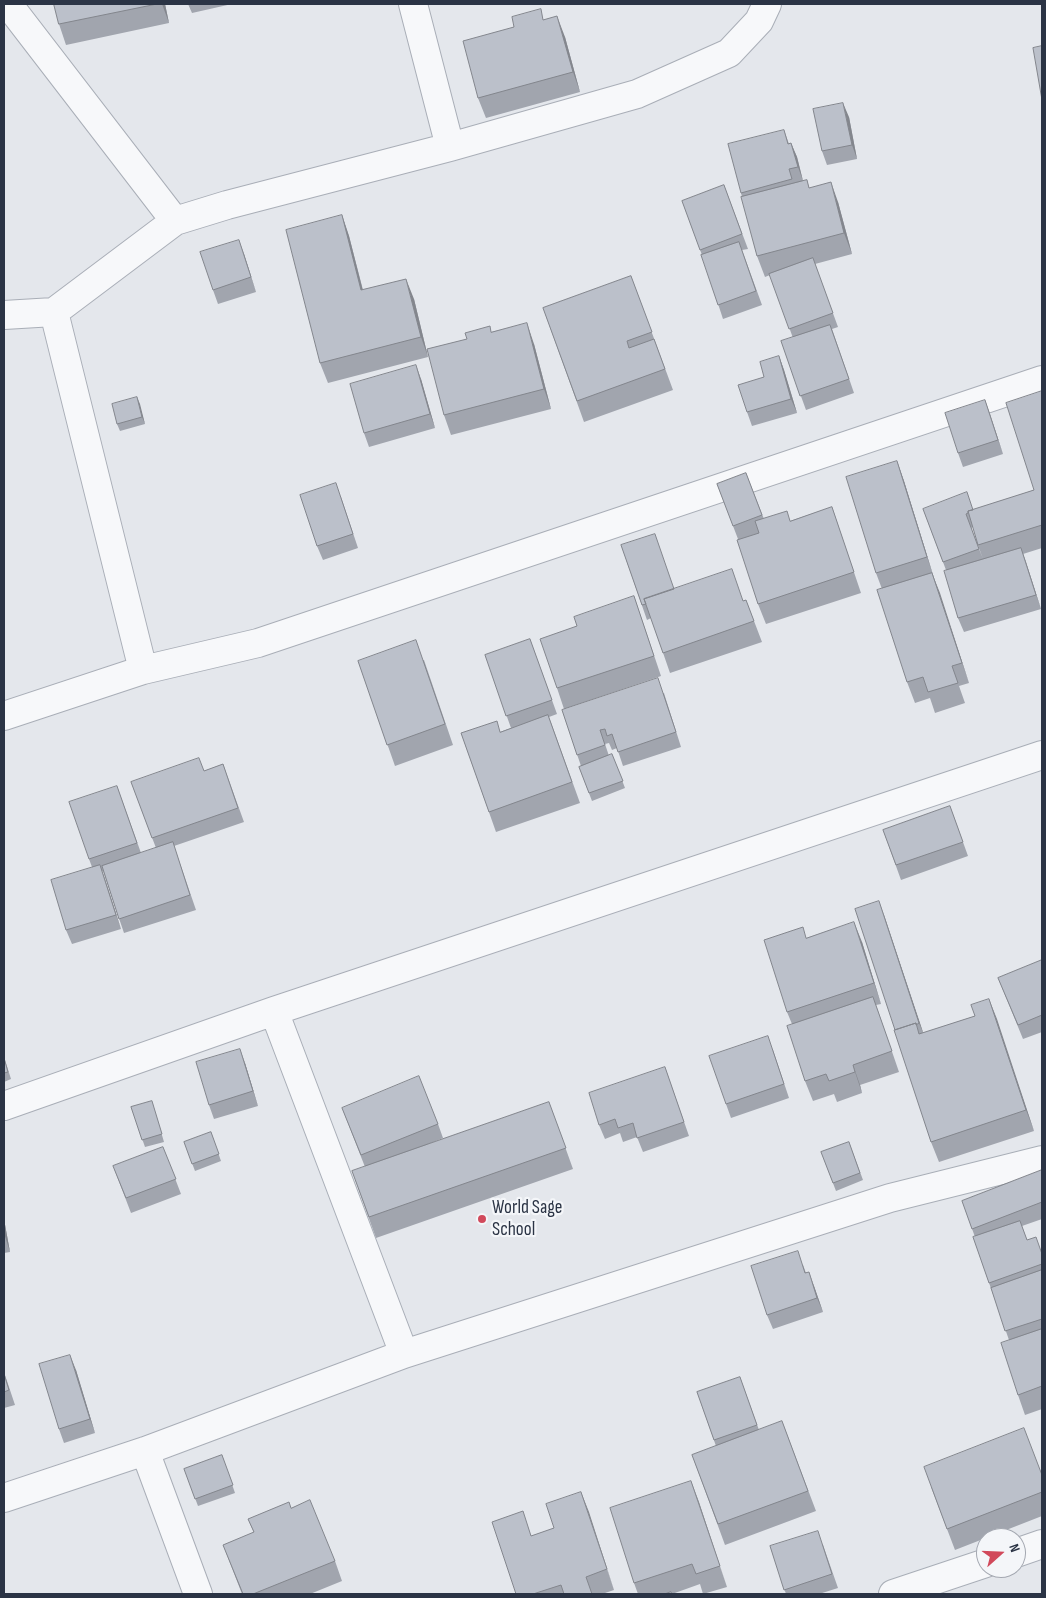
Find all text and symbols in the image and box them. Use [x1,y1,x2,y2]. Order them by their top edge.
place label: World Sage School [492,1197,562,1241]
marker: World Sage School [476,1213,488,1225]
north arrow [976,1528,1026,1578]
text: N [1005,1542,1024,1554]

